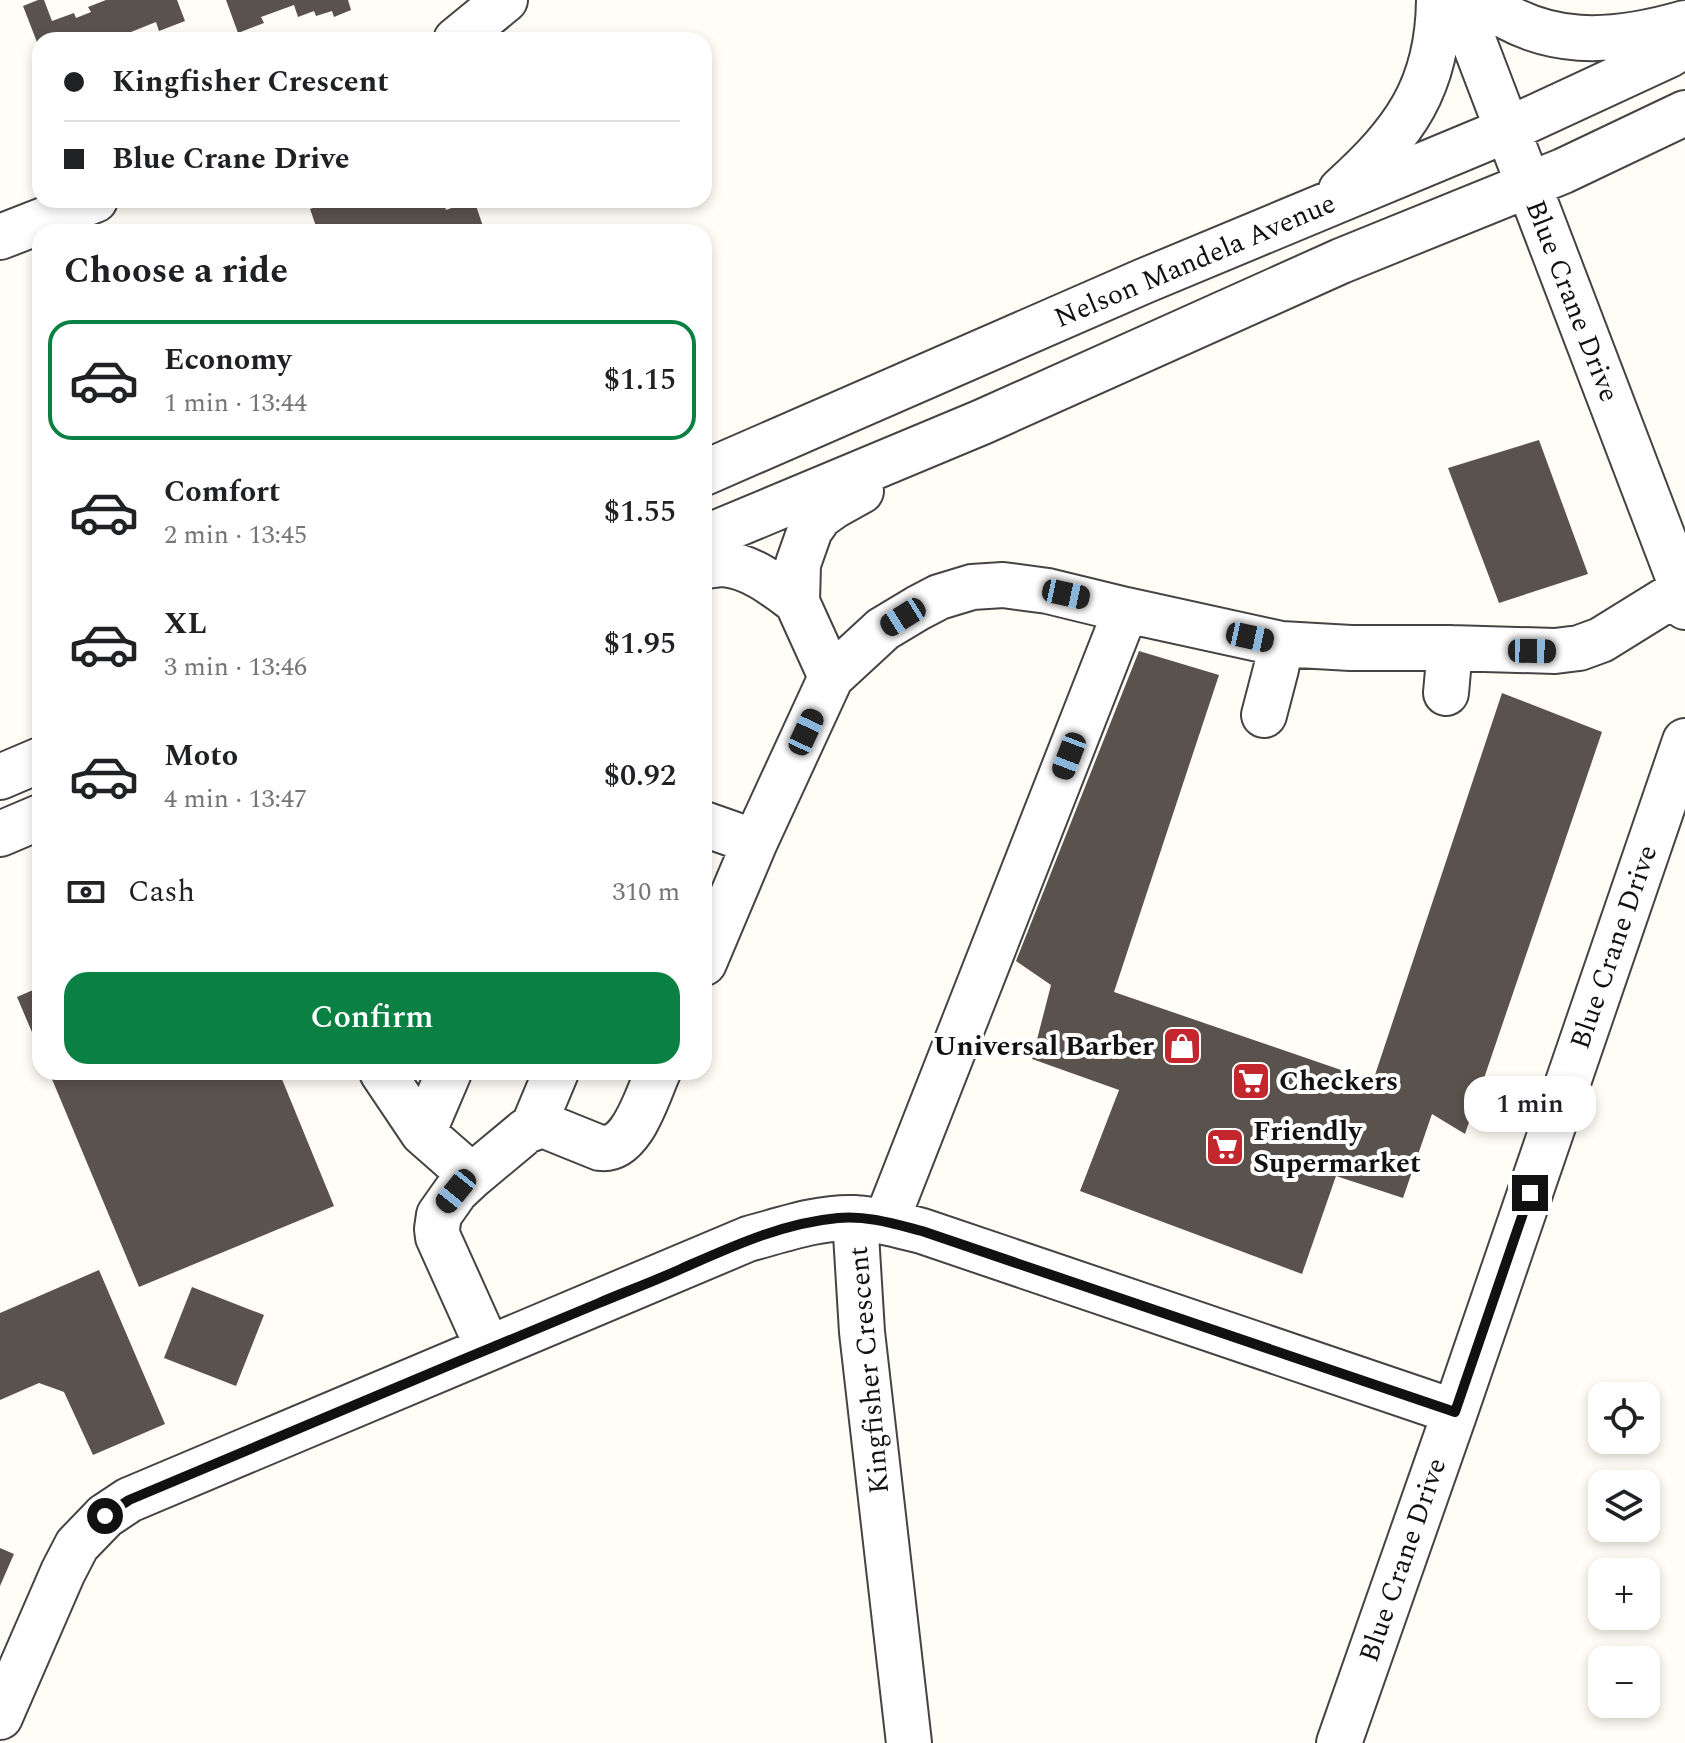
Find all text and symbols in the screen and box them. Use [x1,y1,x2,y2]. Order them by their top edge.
text: Kingfisher Crescent [112,59,389,105]
text: Blue Crane Drive [112,136,350,182]
street label: Nelson Mandela Avenue [1048,182,1342,340]
street label: Blue Crane Drive [1514,194,1630,408]
text: Choose a ride [64,244,288,299]
text: Economy [164,337,291,383]
icon: car [68,344,140,416]
text: $1.15 [604,357,676,403]
text: 1 min · 13:44 [164,383,307,423]
text: Comfort [164,469,280,515]
icon: car [68,476,140,548]
text: $1.55 [604,489,676,535]
text: 2 min · 13:45 [164,515,307,555]
car [1040,577,1092,611]
car [876,594,930,640]
text: XL [164,601,207,647]
icon: car [68,608,140,680]
car [1224,620,1276,654]
text: $1.95 [604,621,676,667]
car [1508,639,1556,663]
text: 3 min · 13:46 [164,647,307,687]
car [785,705,827,759]
car [1049,729,1089,783]
text: Moto [164,733,238,779]
icon: car [68,740,140,812]
text: $0.92 [604,753,676,799]
text: 4 min · 13:47 [164,779,307,819]
street label: Blue Crane Drive [1559,839,1669,1055]
text: Cash [128,869,195,915]
icon: cash [64,870,108,914]
text: 310 m [612,872,680,912]
button: Confirm [64,972,680,1064]
place label: Universal Barber [933,1025,1154,1068]
shop icon: Universal Barber [1161,1025,1203,1067]
supermarket icon: Checkers [1230,1060,1272,1102]
place label: Checkers [1279,1060,1398,1103]
callout: 1 min [1464,1077,1596,1133]
text: 1 min [1496,1084,1564,1124]
place label: Friendly Supermarket [1253,1110,1421,1185]
supermarket icon: Friendly Supermarket [1204,1126,1246,1168]
car [432,1165,480,1217]
route end [1512,1175,1548,1211]
street label: Kingfisher Crescent [837,1244,901,1496]
map controls [1588,1382,1660,1718]
button: locate [1588,1382,1660,1454]
street label: Blue Crane Drive [1348,1452,1458,1668]
button: layers [1588,1470,1660,1542]
route start [87,1498,123,1534]
button: + [1588,1558,1660,1630]
button: − [1588,1646,1660,1718]

